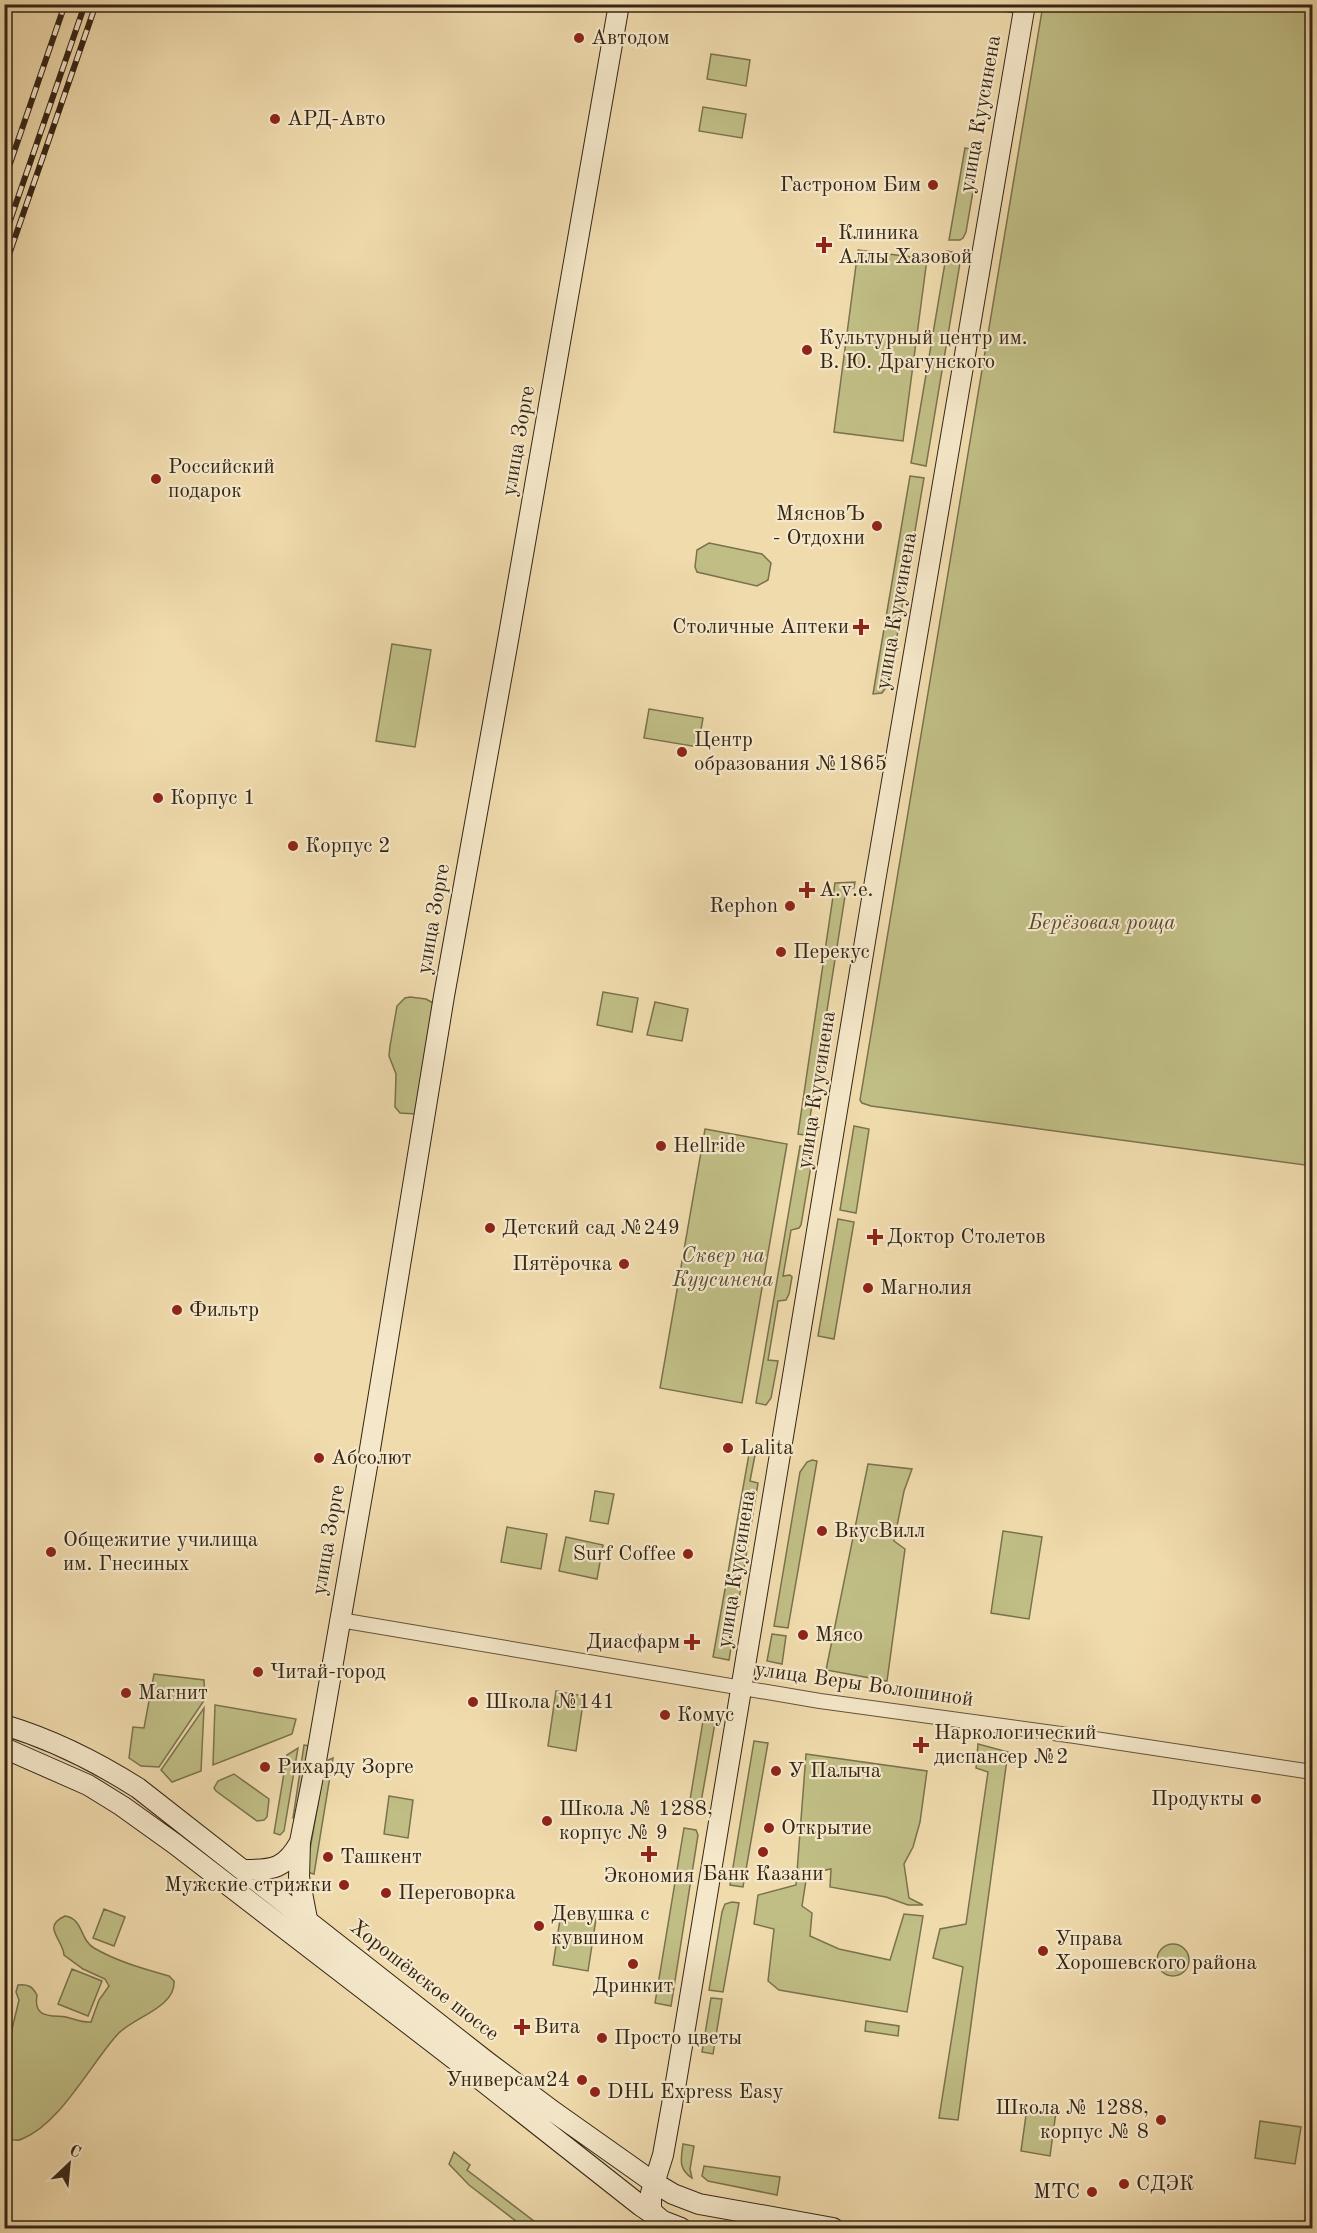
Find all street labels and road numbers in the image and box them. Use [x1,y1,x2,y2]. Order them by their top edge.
street label: улица Куусинена [957,34,1005,194]
street label: улица Зорге [499,384,539,498]
street label: улица Куусинена [873,531,921,691]
street label: улица Зорге [414,862,454,976]
street label: улица Куусинена [794,1010,840,1170]
street label: улица Зорге [309,1483,349,1597]
street label: улица Куусинена [714,1489,760,1649]
street label: улица Веры Волошиной [753,1659,975,1711]
street label: Хорошёвское шоссе [346,1916,502,2046]

